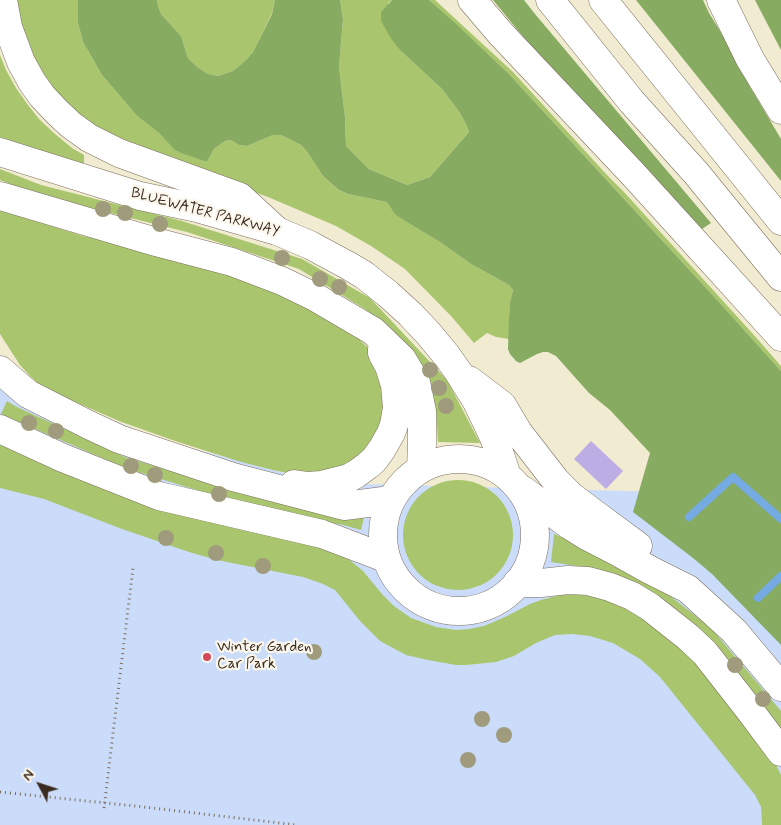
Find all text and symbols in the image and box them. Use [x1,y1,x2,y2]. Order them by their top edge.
street label: BLUEWATER PARKWAY [129,184,281,242]
place label: Winter Garden Car Park [217,639,312,674]
marker: Winter Garden Car Park [201,651,213,663]
north arrow [15,760,65,810]
text: N [19,766,38,785]

